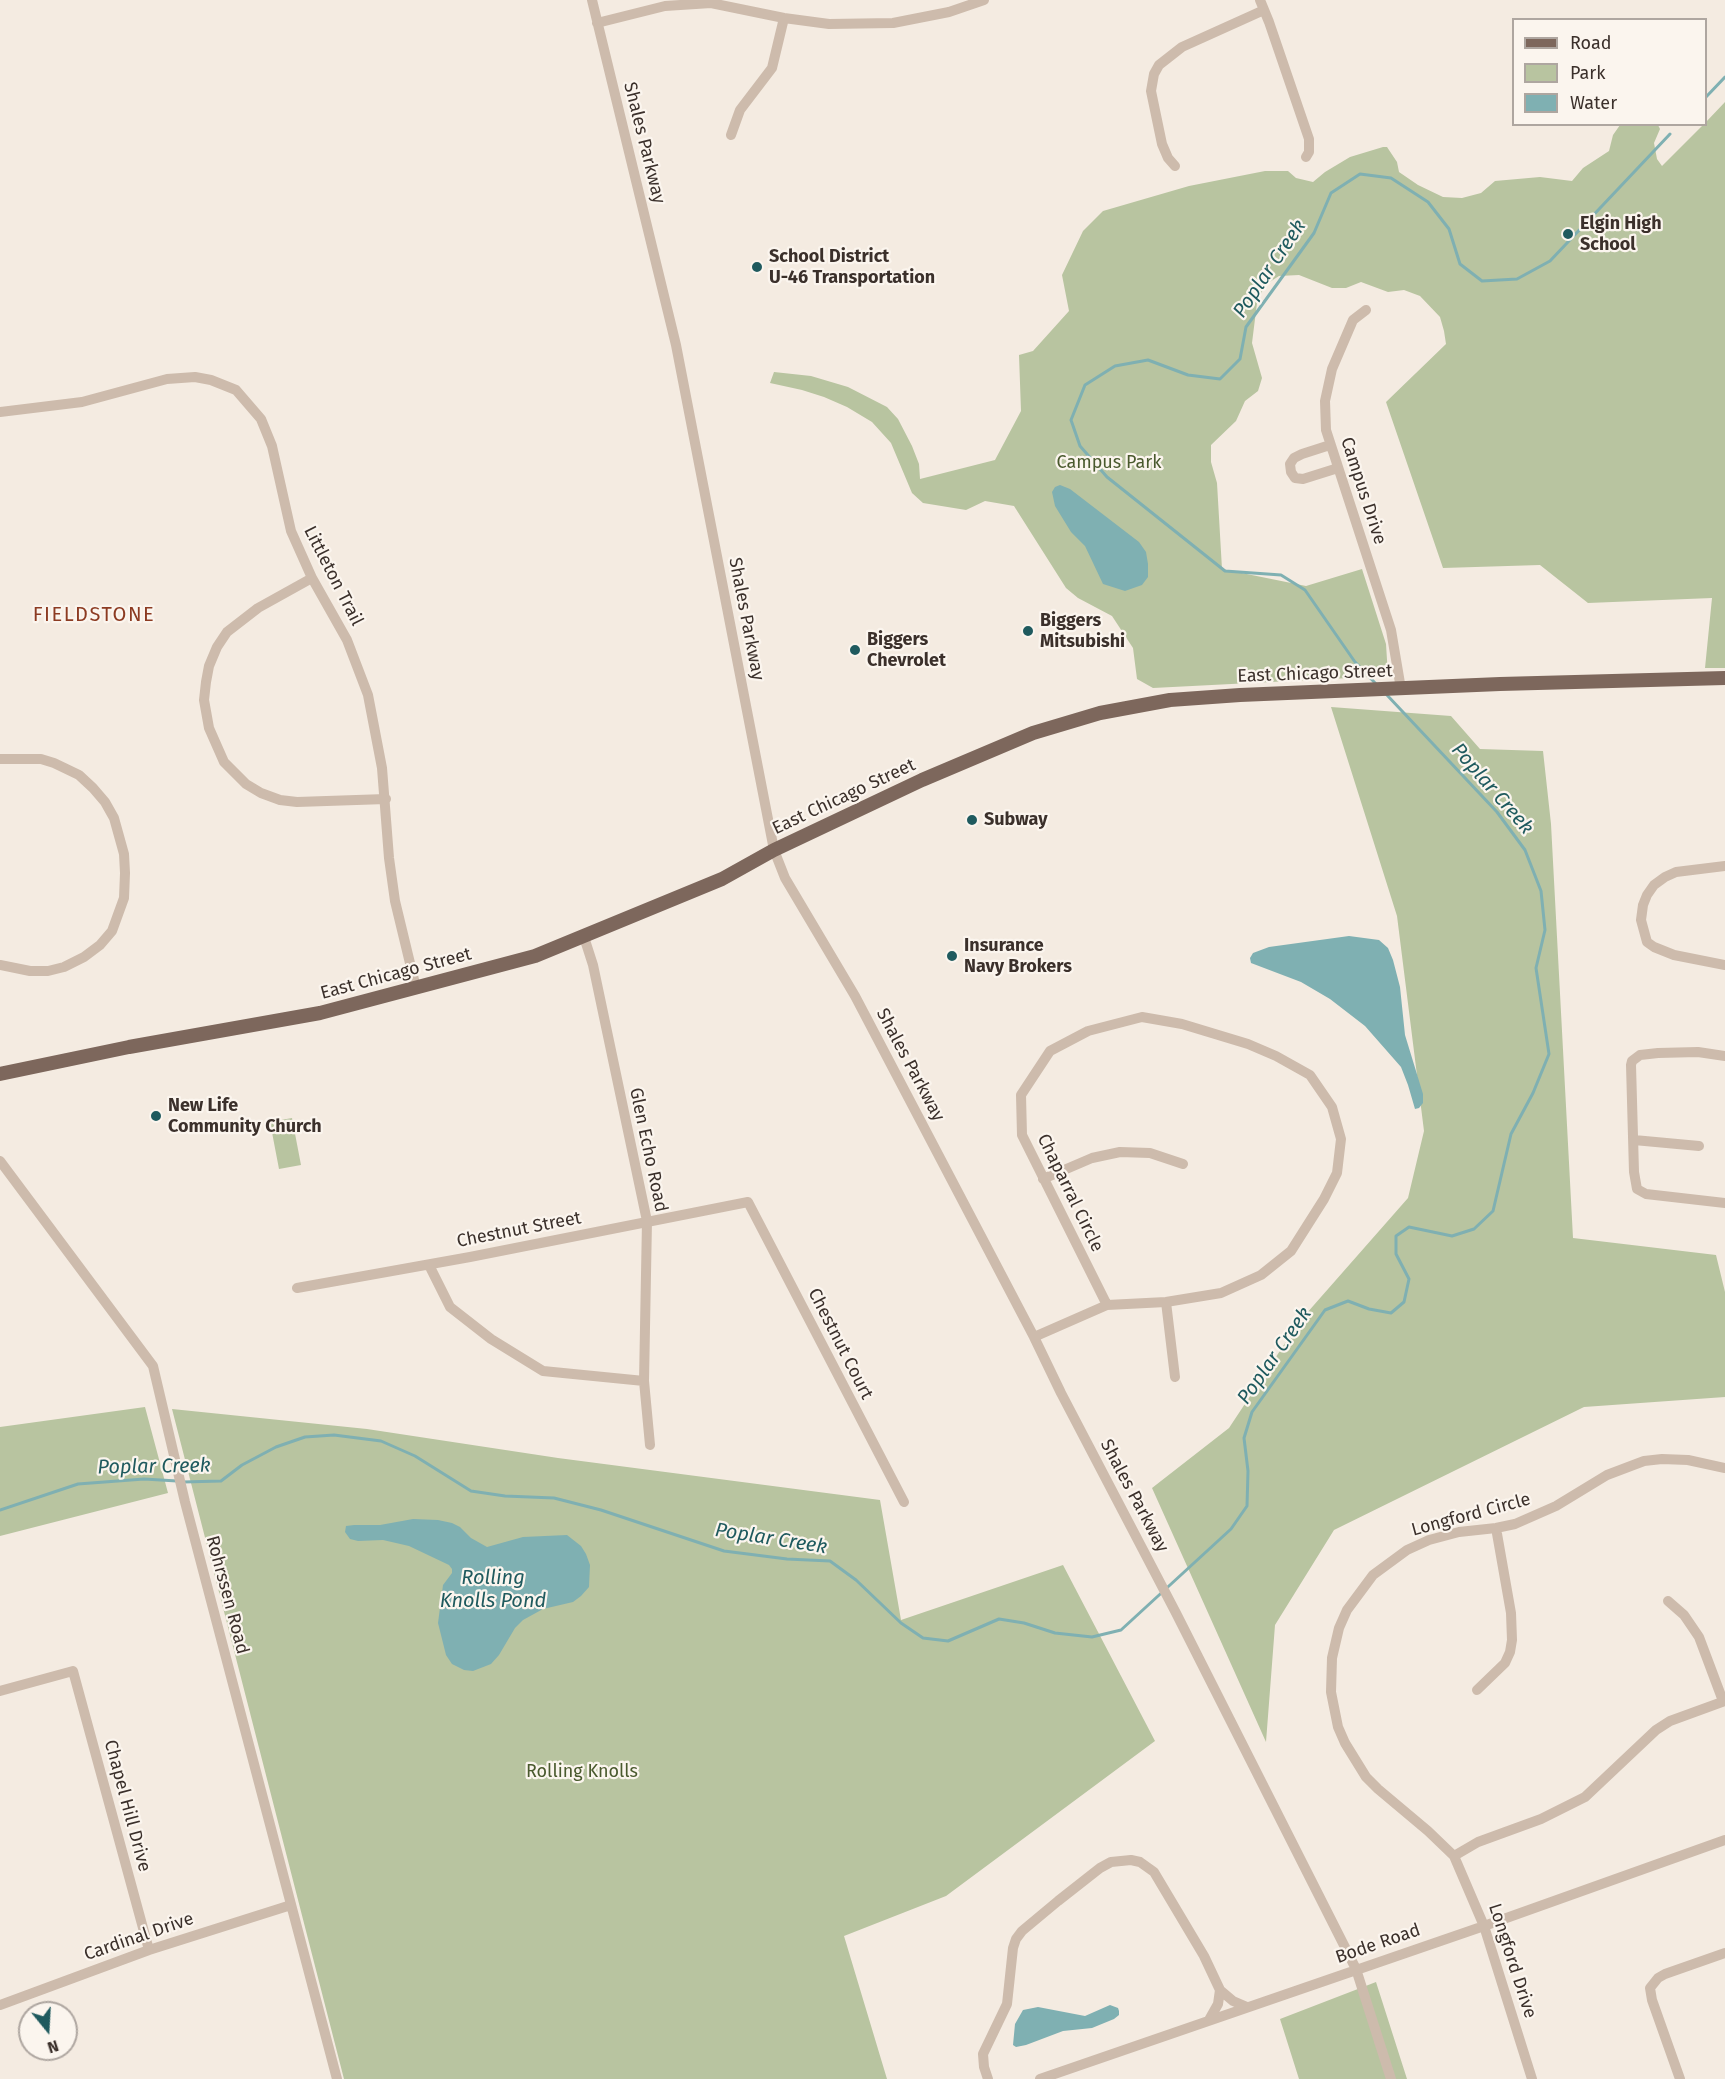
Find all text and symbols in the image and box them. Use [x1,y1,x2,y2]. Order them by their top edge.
legend [1512,18,1707,126]
text: Road [1570,32,1612,54]
text: Park [1570,62,1605,84]
street label: Shales Parkway [618,80,670,206]
text: Water [1570,92,1617,114]
place label: Elgin High School [1580,213,1662,256]
water label: Poplar Creek [1228,215,1312,323]
marker: Elgin High School [1561,227,1575,241]
place label: School District U-46 Transportation [769,246,935,288]
marker: School District U-46 Transportation [750,260,764,274]
street label: Campus Drive [1335,435,1391,547]
park label: Campus Park [1057,452,1161,474]
street label: Littleton Trail [299,522,367,630]
street label: Shales Parkway [724,556,768,682]
district label: FIELDSTONE [33,603,155,627]
place label: Biggers Mitsubishi [1040,610,1125,652]
marker: Biggers Mitsubishi [1021,624,1035,638]
place label: Biggers Chevrolet [867,629,946,672]
marker: Biggers Chevrolet [848,643,862,657]
street label: East Chicago Street [1237,660,1393,688]
water label: Poplar Creek [1446,738,1538,840]
street label: East Chicago Street [769,754,919,840]
place label: Subway [984,809,1047,831]
marker: Subway [965,813,979,827]
place label: Insurance Navy Brokers [964,935,1072,978]
street label: East Chicago Street [318,943,474,1005]
marker: Insurance Navy Brokers [945,949,959,963]
street label: Shales Parkway [871,1005,949,1125]
street label: Glen Echo Road [624,1086,672,1214]
place label: New Life Community Church [168,1095,322,1138]
marker: New Life Community Church [149,1109,163,1123]
street label: Chaparral Circle [1032,1130,1108,1256]
street label: Chestnut Street [455,1207,583,1253]
street label: Chestnut Court [803,1285,877,1403]
water label: Poplar Creek [1233,1303,1317,1409]
street label: Shales Parkway [1095,1436,1173,1556]
water label: Poplar Creek [97,1454,211,1480]
street label: Longford Circle [1409,1489,1533,1541]
water label: Poplar Creek [713,1518,829,1560]
street label: Rohrssen Road [201,1533,253,1657]
water label: Rolling Knolls Pond [440,1566,546,1613]
street label: Chapel Hill Drive [99,1738,155,1874]
park label: Rolling Knolls [526,1761,638,1783]
street label: Longford Drive [1483,1901,1541,2021]
street label: Cardinal Drive [81,1908,197,1966]
street label: Bode Road [1333,1919,1423,1969]
north arrow [18,2001,78,2061]
text: N [45,2036,61,2057]

